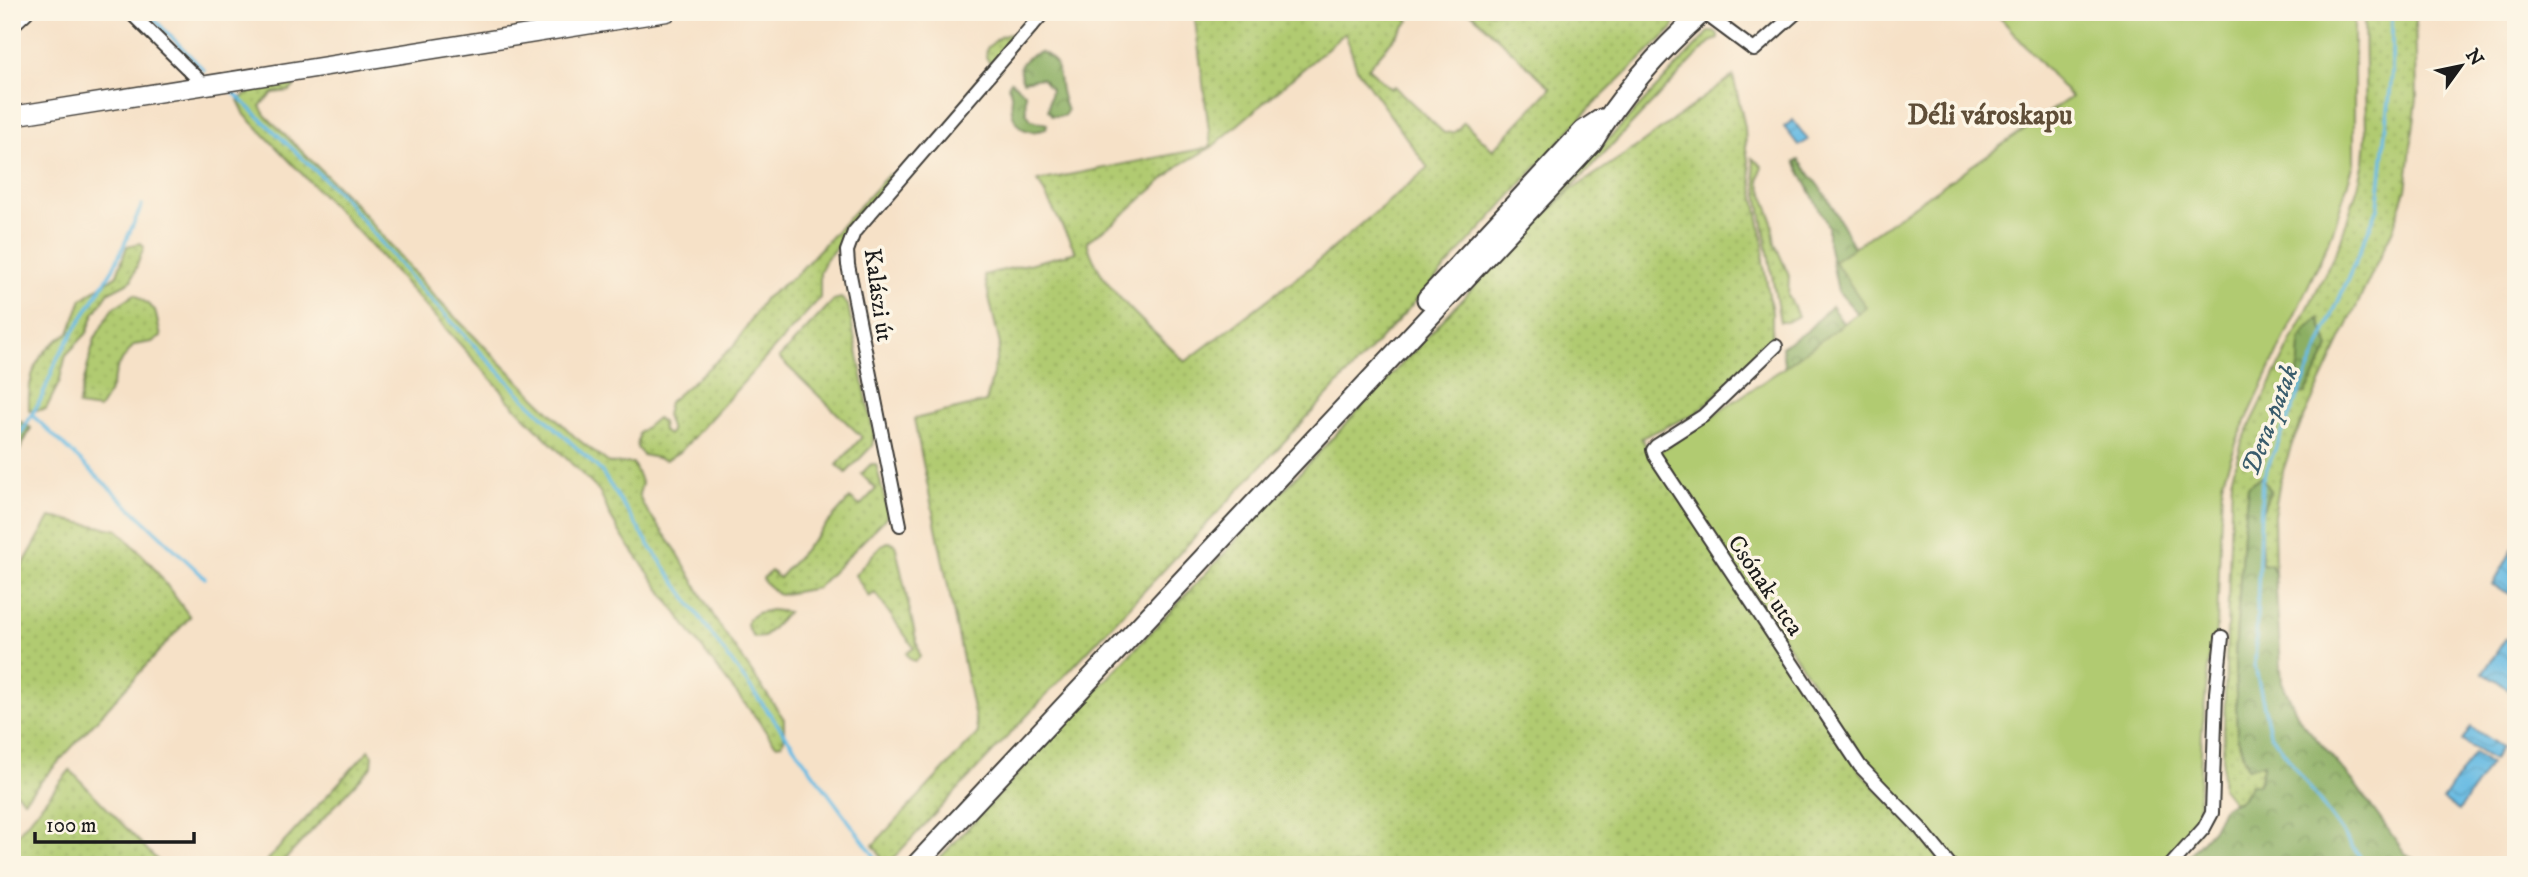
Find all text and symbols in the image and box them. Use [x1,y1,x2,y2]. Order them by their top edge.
north arrow [2426,32,2496,102]
text: N [2460,45,2488,71]
district label: Déli városkapu [1907,98,2073,133]
street label: Kalászi út [857,247,899,344]
water label: Dera-patak [2234,361,2306,480]
street label: Csónak utca [1721,529,1810,642]
scale bar [35,800,194,844]
text: 100 m [46,813,97,839]

